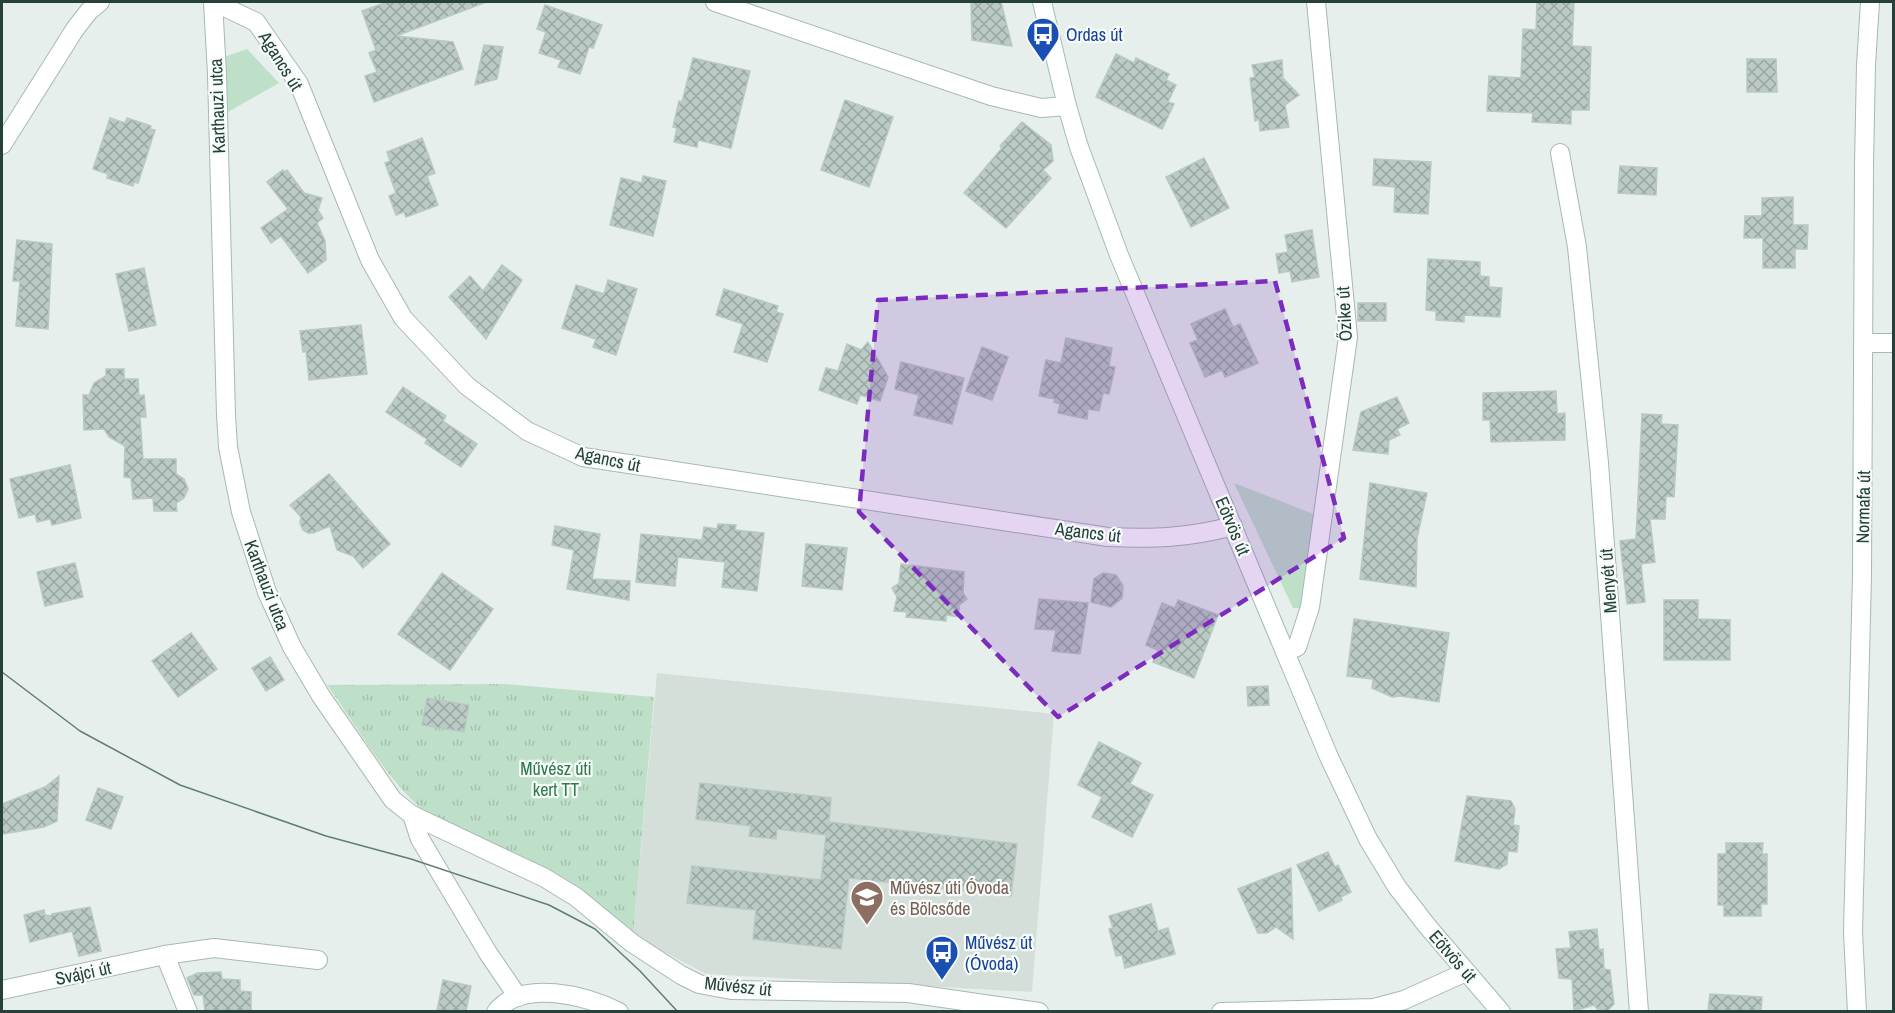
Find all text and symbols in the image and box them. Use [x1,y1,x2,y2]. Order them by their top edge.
bus stop icon: Ordas út [1025,16,1061,63]
place label: Ordas út [1066,22,1123,47]
street label: Agancs út [252,26,309,95]
street label: Karthauzi utca [203,58,231,154]
street label: Őzike út [1330,286,1358,342]
street label: Agancs út [572,440,643,478]
street label: Normafa út [1850,470,1876,544]
street label: Eötvös út [1209,493,1257,559]
street label: Agancs út [1053,515,1122,548]
street label: Karthauzi utca [238,536,296,634]
street label: Menyét út [1593,548,1623,614]
park label: Művész úti kert TT [520,756,592,802]
place label: Művész úti Óvoda és Bölcsőde [890,875,1009,921]
school or university icon: Művész úti Óvoda és Bölcsőde [849,879,885,926]
street label: Eötvös út [1423,925,1483,987]
place label: Művész út (Óvoda) [965,930,1032,976]
bus stop icon: Művész út (Óvoda) [924,934,960,981]
street label: Svájci út [53,955,113,991]
street label: Művész út [703,970,773,1002]

